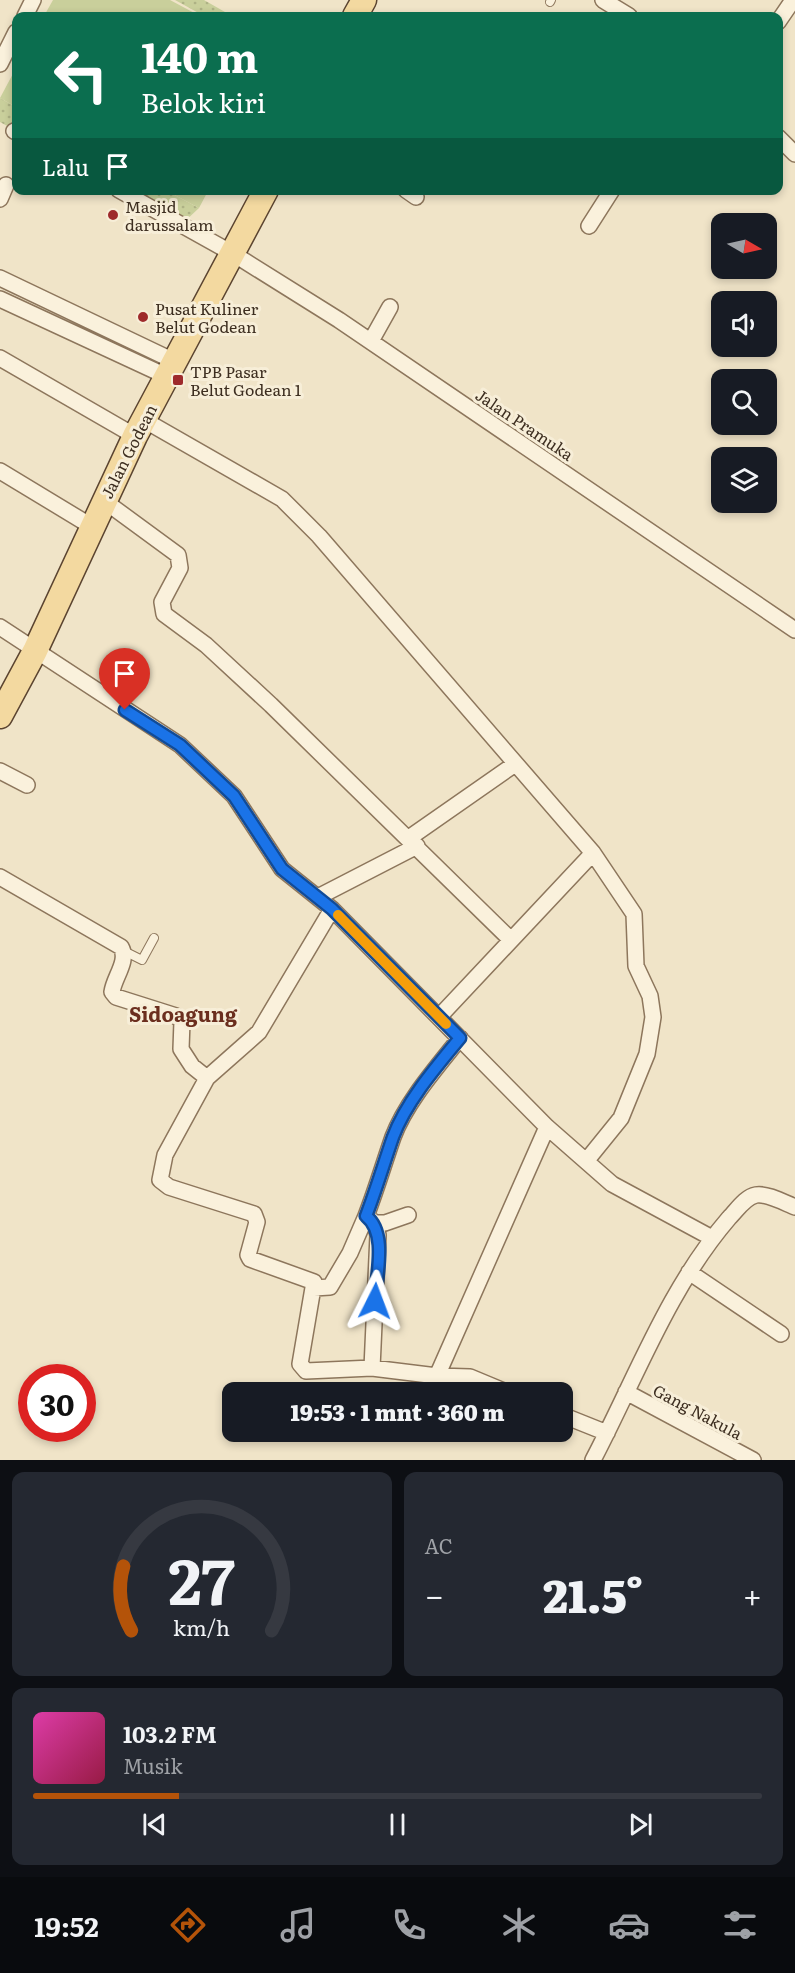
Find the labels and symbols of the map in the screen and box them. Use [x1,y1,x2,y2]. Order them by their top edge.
place label: Masjid darussalam [125,194,214,236]
marker: Masjid darussalam [106,208,120,222]
north arrow [711,213,777,279]
place label: Pusat Kuliner Belut Godean [155,296,259,338]
marker: Pusat Kuliner Belut Godean [136,310,150,324]
place label: TPB Pasar Belut Godean 1 [190,359,302,401]
marker: TPB Pasar Belut Godean 1 [171,373,185,387]
street label: Jalan Pramuka [471,382,579,466]
street label: Jalan Godean [94,399,162,502]
pin [99,648,150,710]
district label: Sidoagung [129,998,238,1028]
position arrow [343,1269,407,1333]
speed limit sign: 30 [18,1364,96,1442]
street label: Gang Nakula [649,1377,747,1445]

